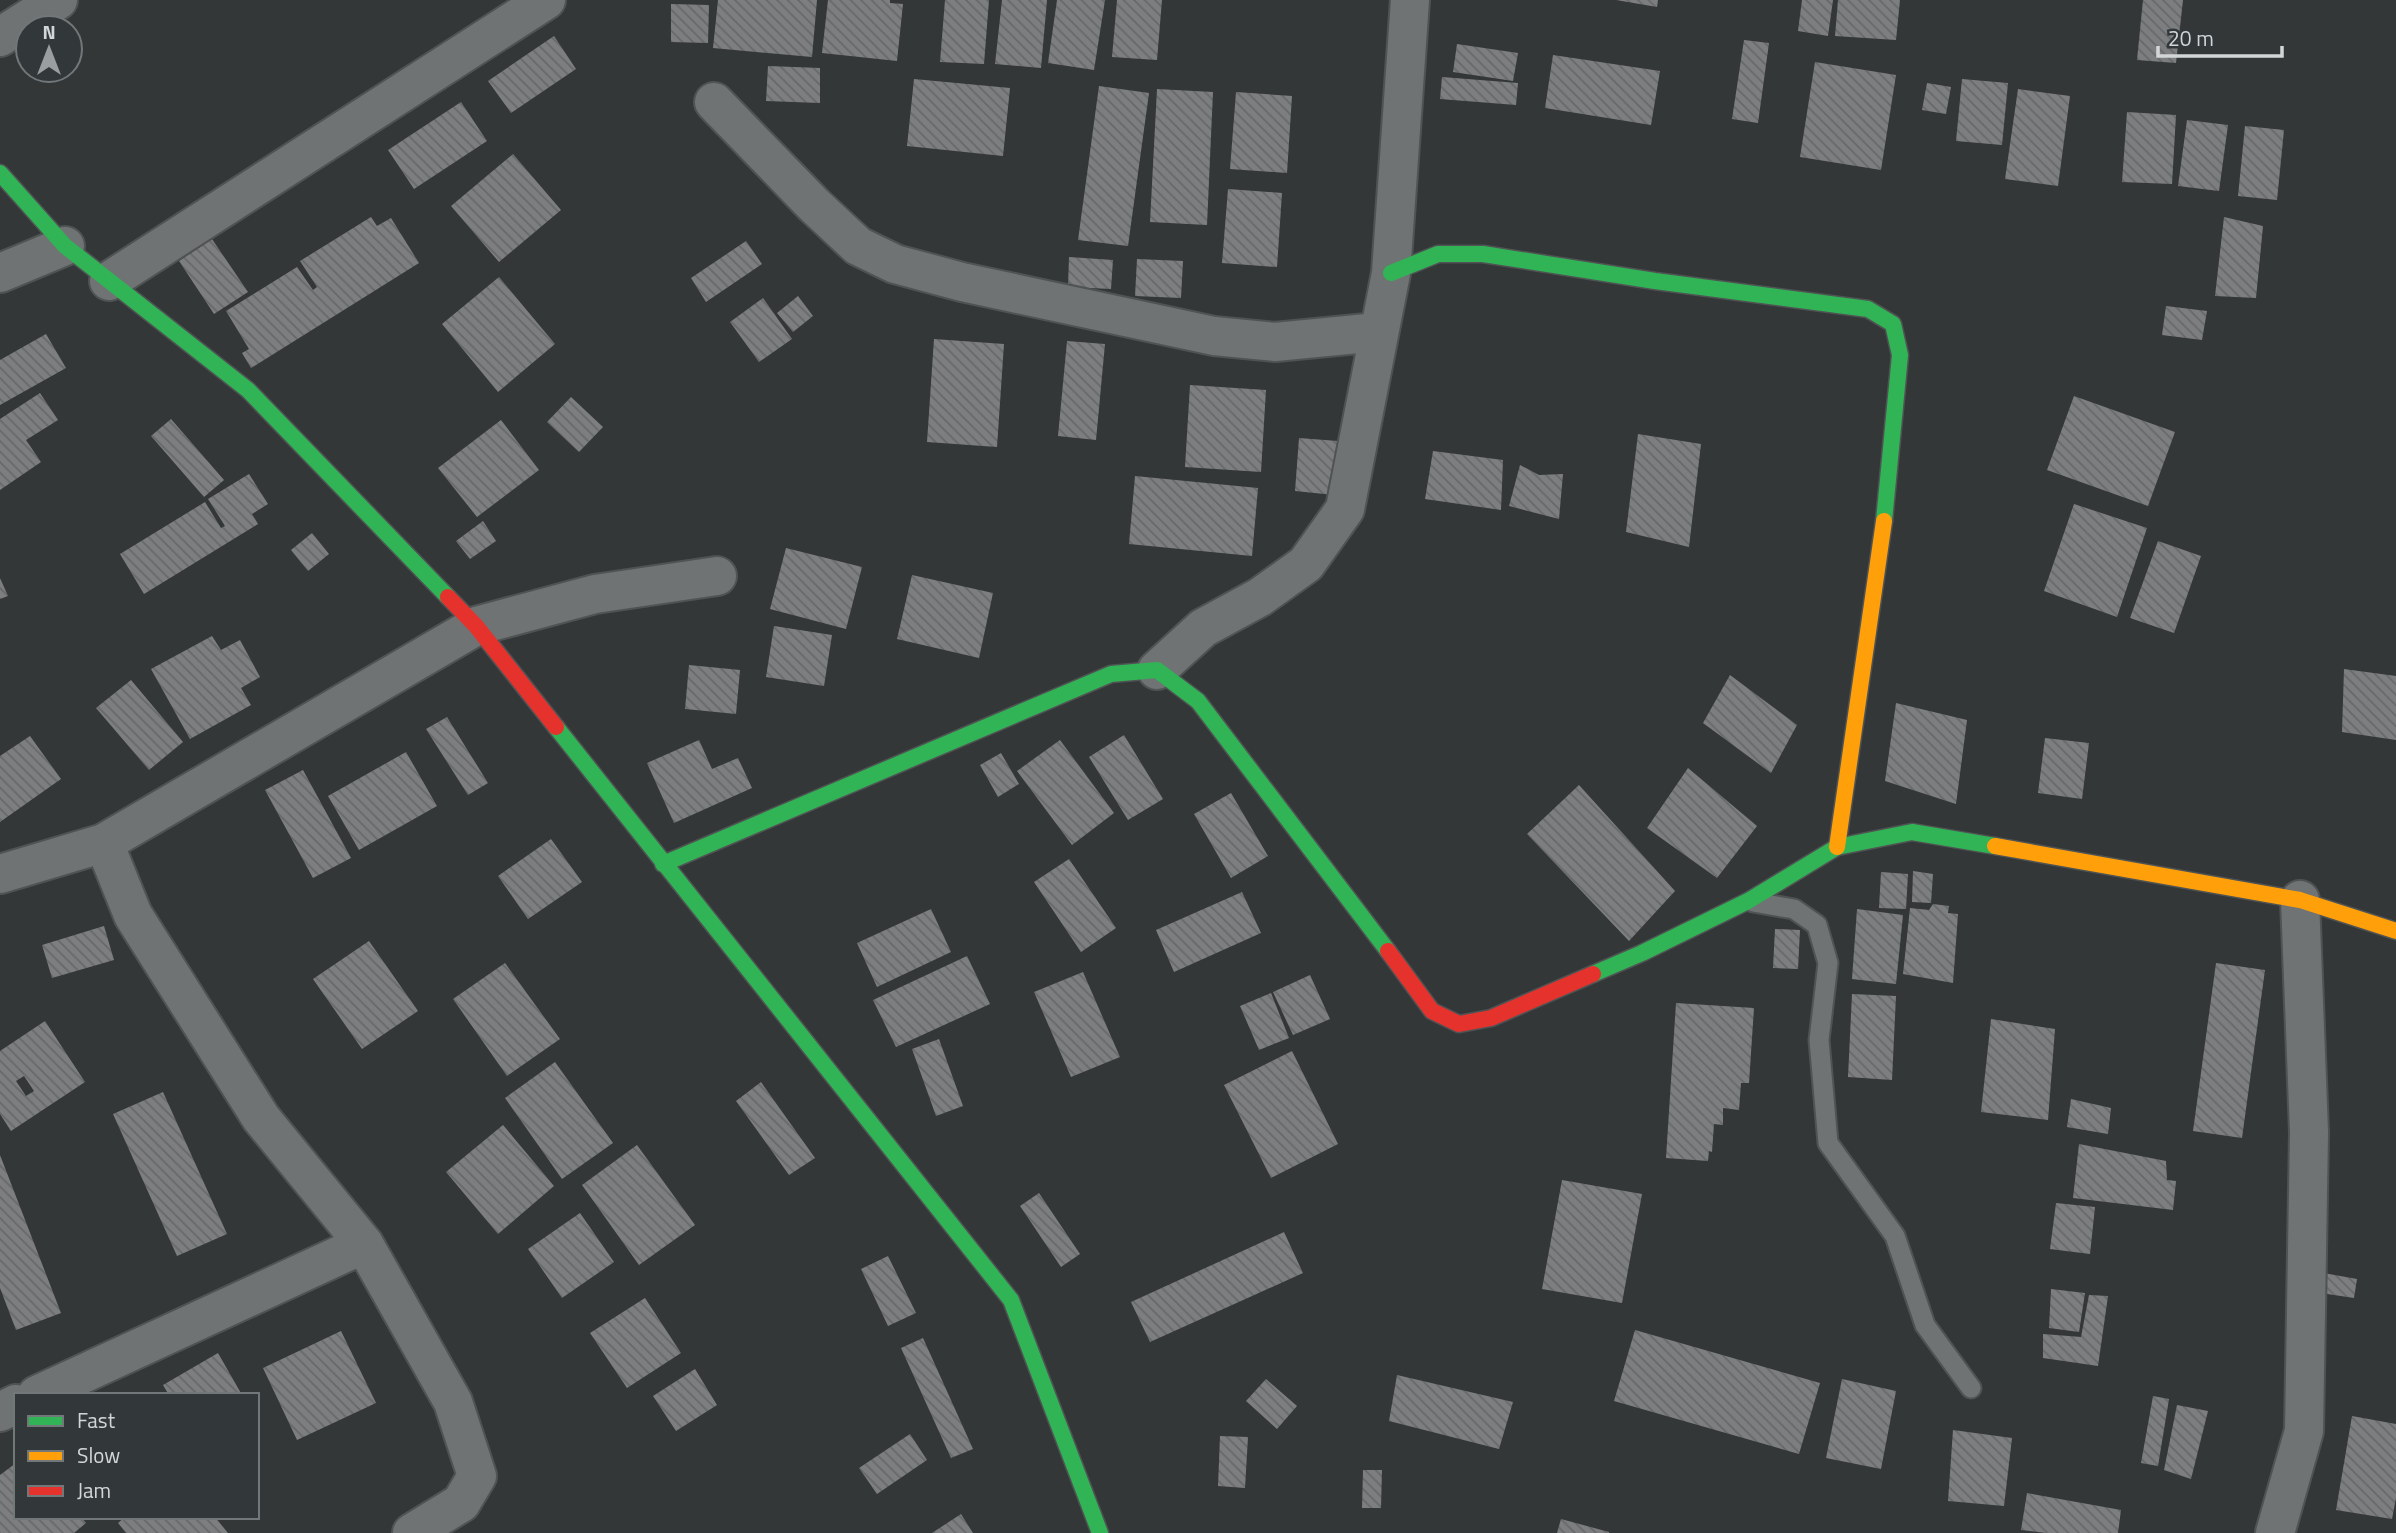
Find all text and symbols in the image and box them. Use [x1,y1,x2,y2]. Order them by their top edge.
north arrow [14,14,84,84]
scale bar [2158,14,2282,58]
text: N [42,17,56,46]
text: 20 m [2168,22,2214,54]
legend [14,1393,259,1519]
text: Fast [77,1404,116,1436]
text: Slow [77,1439,120,1471]
text: Jam [77,1474,111,1506]

